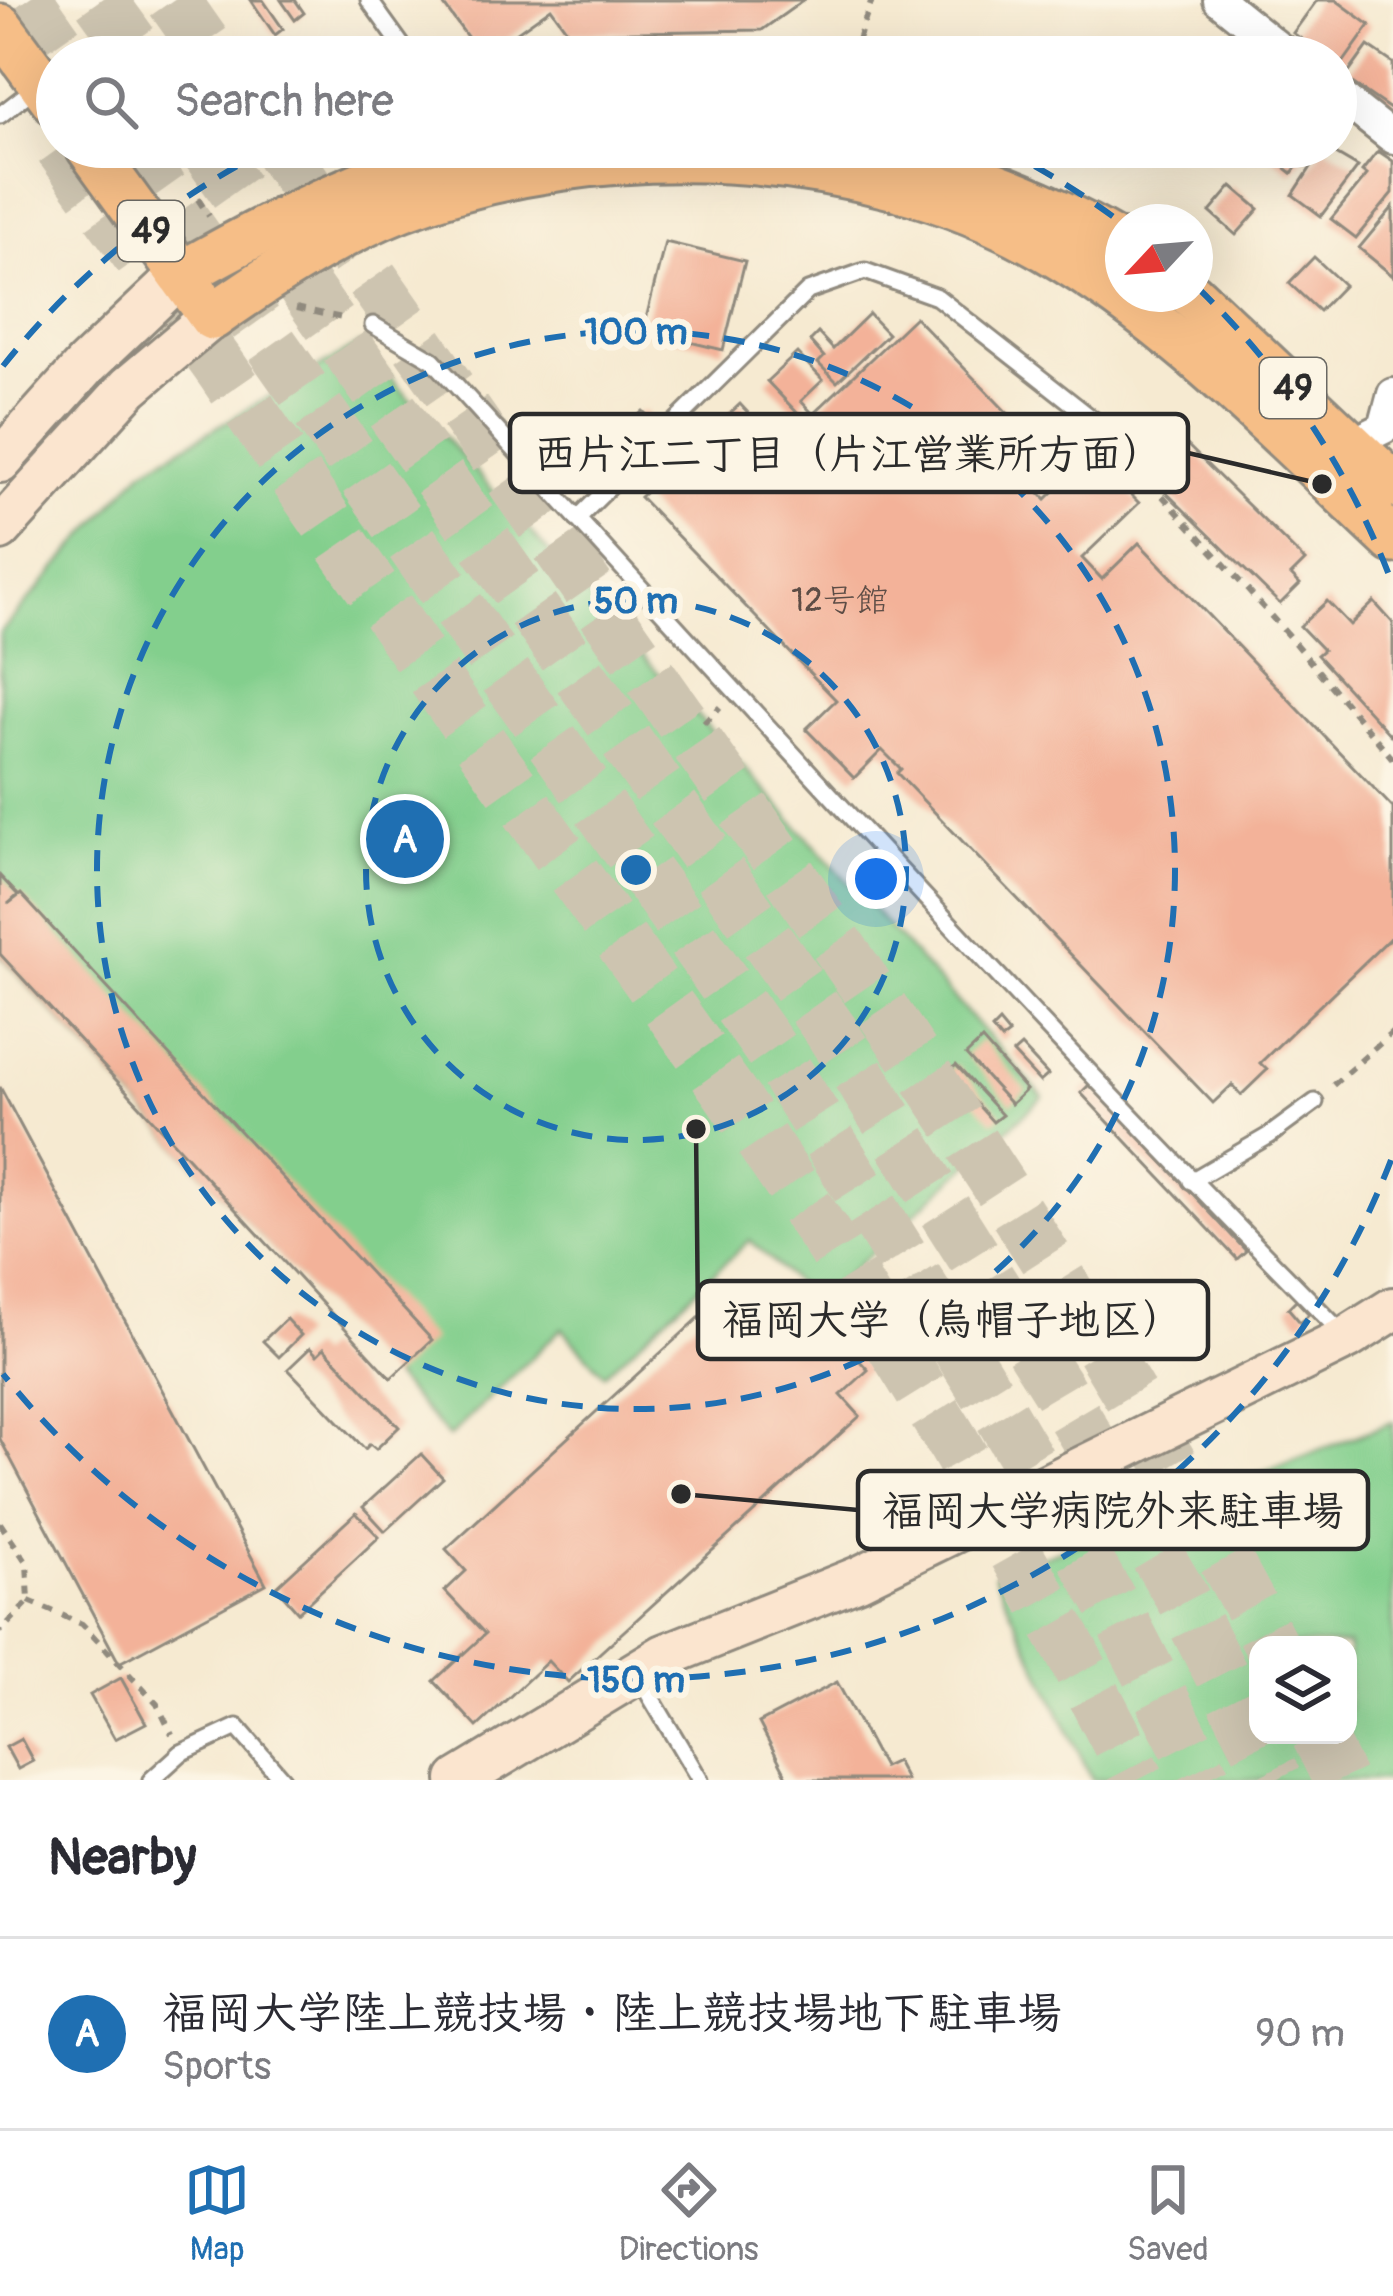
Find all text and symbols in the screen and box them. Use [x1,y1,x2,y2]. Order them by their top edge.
search box [36,36,1357,168]
icon: search [78,69,144,135]
text: Search here [174,74,394,130]
road number: 49 [118,201,184,261]
north arrow [1105,204,1213,312]
text: 100 m [584,310,688,355]
road number: 49 [1260,358,1326,418]
callout: 西片江二丁目（片江営業所方面） [510,414,1188,492]
text: 西片江二丁目（片江営業所方面） [534,429,1164,481]
text: 50 m [594,579,678,624]
house number: 12号館 [791,580,889,621]
pin: A [366,794,444,884]
centre of rings [615,849,657,891]
your location [846,849,906,909]
callout: 福岡大学（烏帽子地区） [698,1281,1208,1359]
text: 福岡大学（烏帽子地区） [722,1295,1184,1347]
callout: 福岡大学病院外来駐車場 [858,1471,1368,1549]
text: 福岡大学病院外来駐車場 [882,1486,1344,1538]
map controls [1249,1636,1357,1744]
button: layers [1249,1636,1357,1744]
text: 150 m [587,1658,685,1703]
text: Nearby [48,1826,196,1890]
text: 福岡大学陸上競技場・陸上競技場地下駐車場 [162,1986,1062,2042]
text: A [74,2009,100,2058]
text: 90 m [1255,2009,1345,2058]
text: Sports [162,2042,271,2091]
tab: Map [184,2157,250,2270]
tab: Directions [619,2157,759,2270]
tab: Saved [1127,2157,1209,2270]

